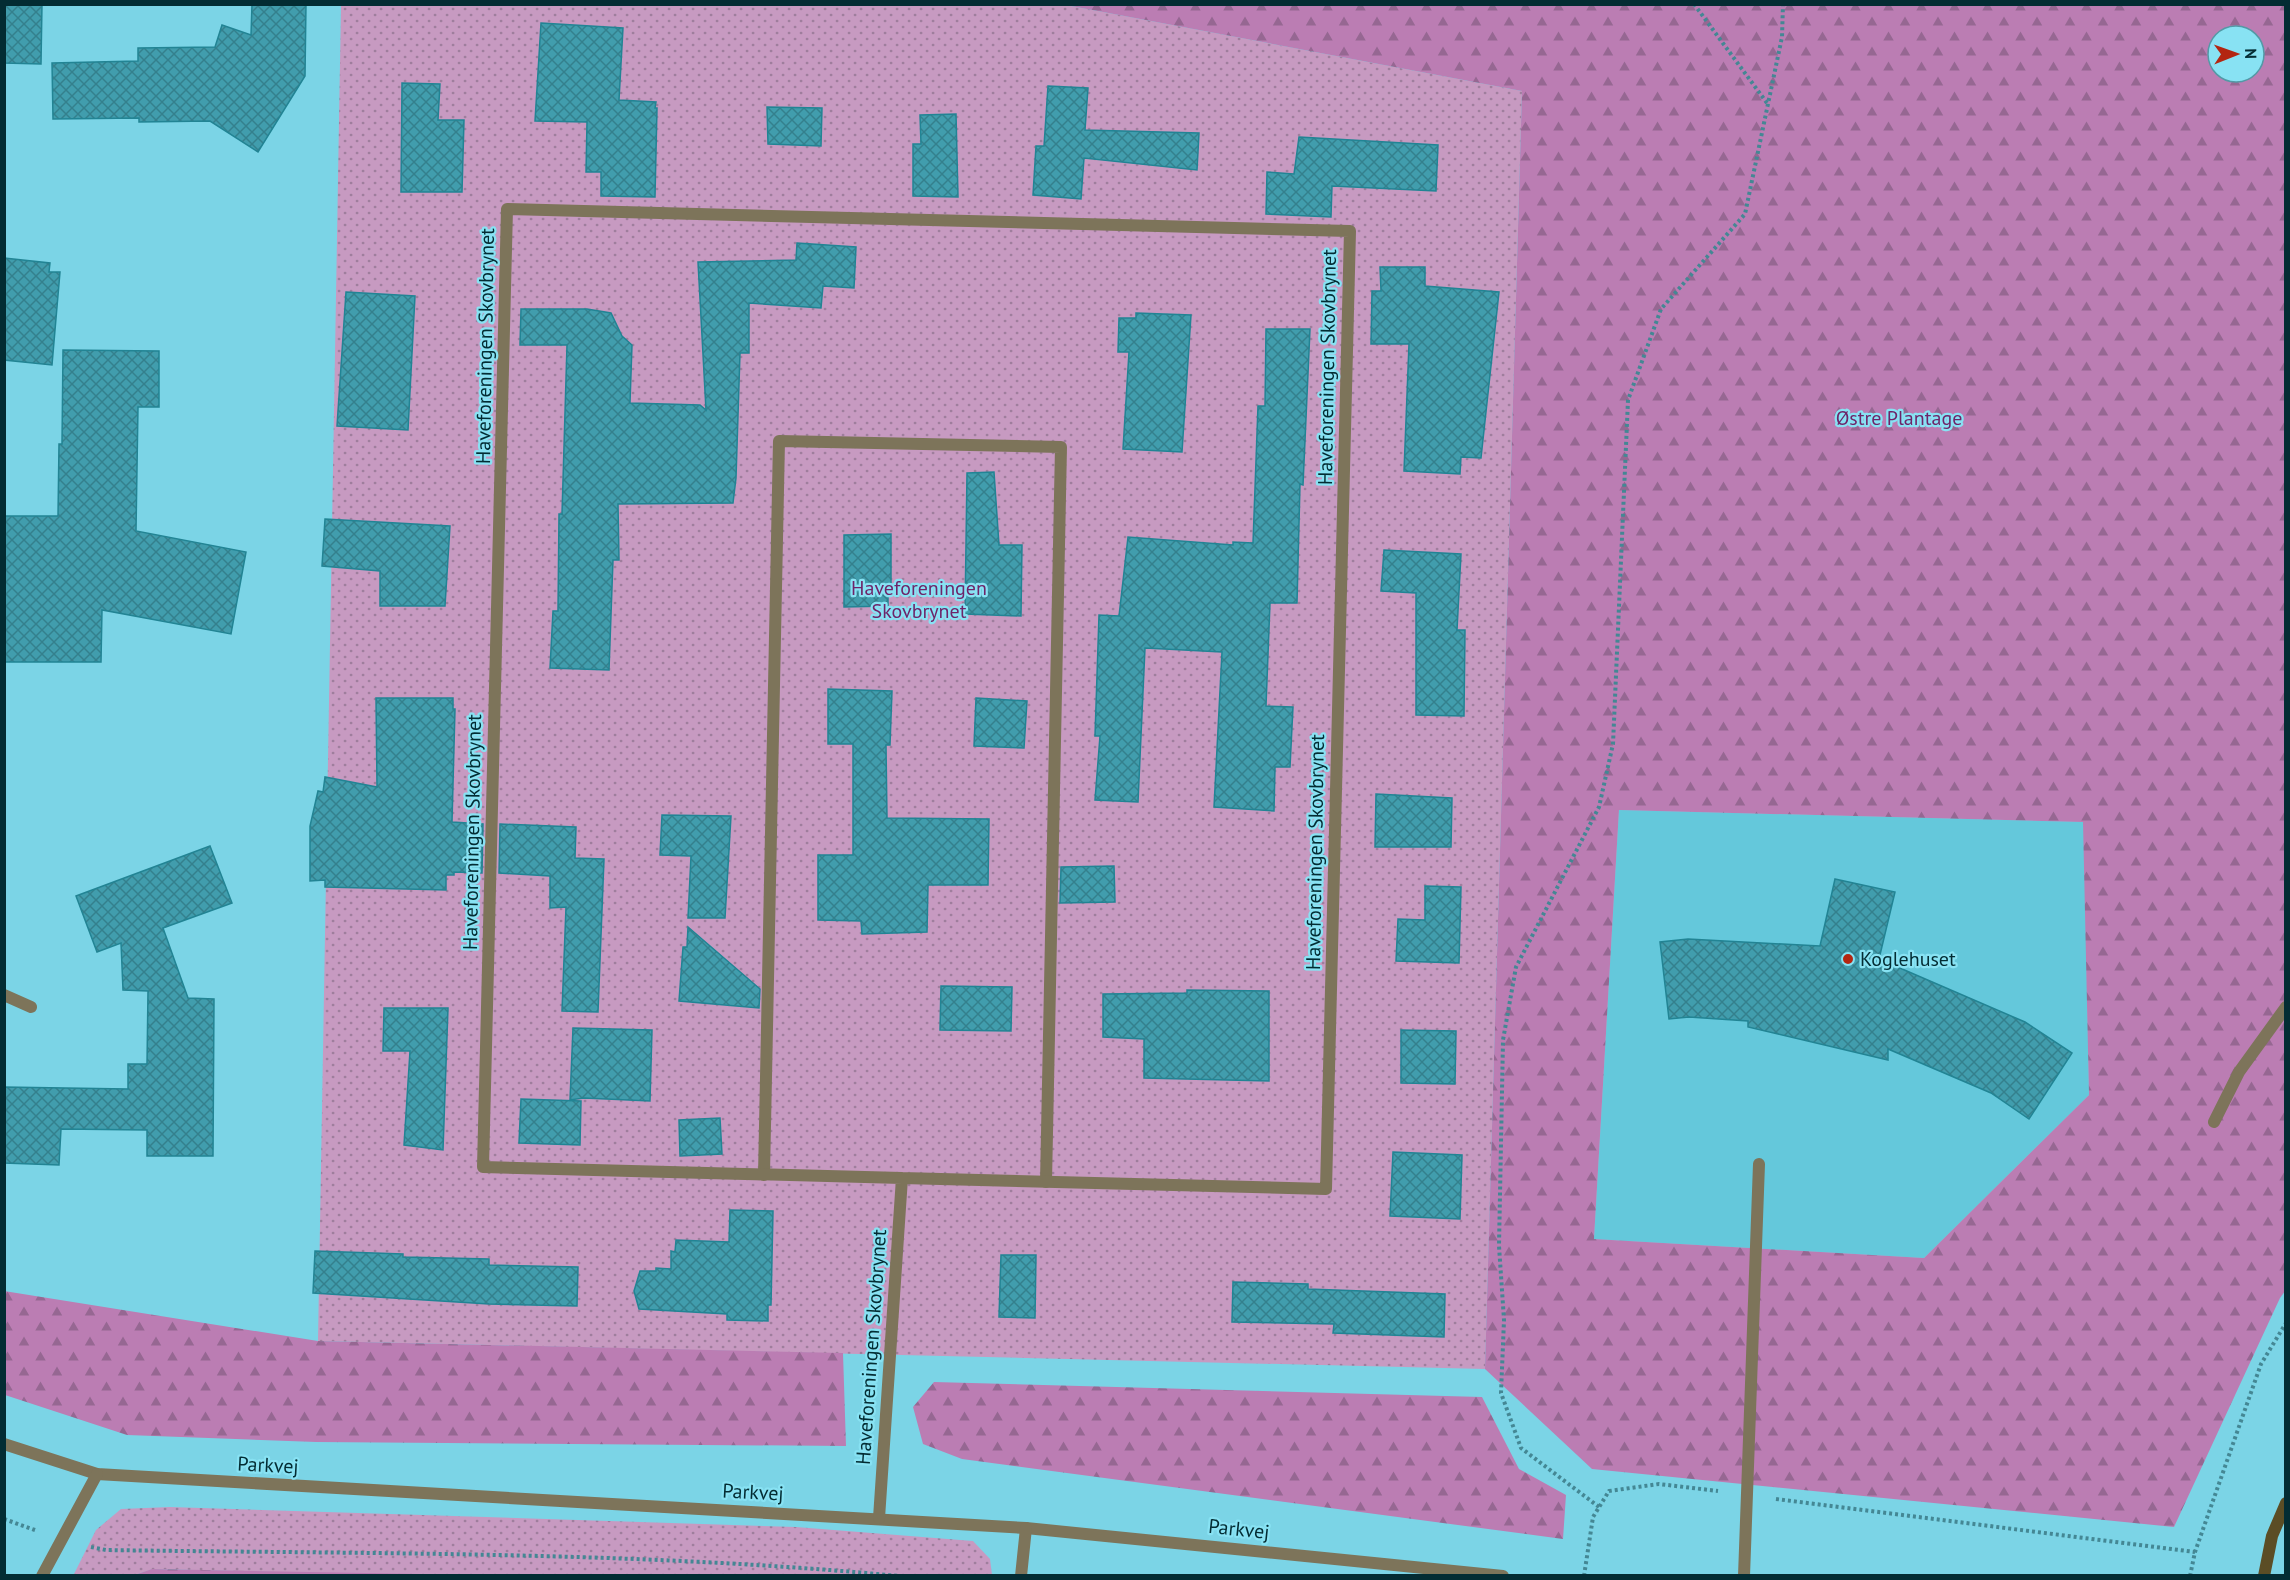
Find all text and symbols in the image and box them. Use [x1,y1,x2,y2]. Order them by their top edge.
north arrow [2206,24,2266,84]
text: N [2241,48,2261,59]
street label: Haveforeningen Skovbrynet [470,228,500,464]
street label: Haveforeningen Skovbrynet [1312,249,1342,485]
park label: Østre Plantage [1836,405,1962,431]
park label: Haveforeningen Skovbrynet [851,575,987,624]
street label: Haveforeningen Skovbrynet [457,714,487,950]
street label: Haveforeningen Skovbrynet [1300,734,1330,970]
place label: Koglehuset [1860,946,1956,972]
marker: Koglehuset [1841,952,1855,966]
street label: Haveforeningen Skovbrynet [850,1228,892,1466]
street label: Parkvej [237,1450,299,1480]
street label: Parkvej [722,1477,784,1507]
street label: Parkvej [1207,1513,1271,1545]

